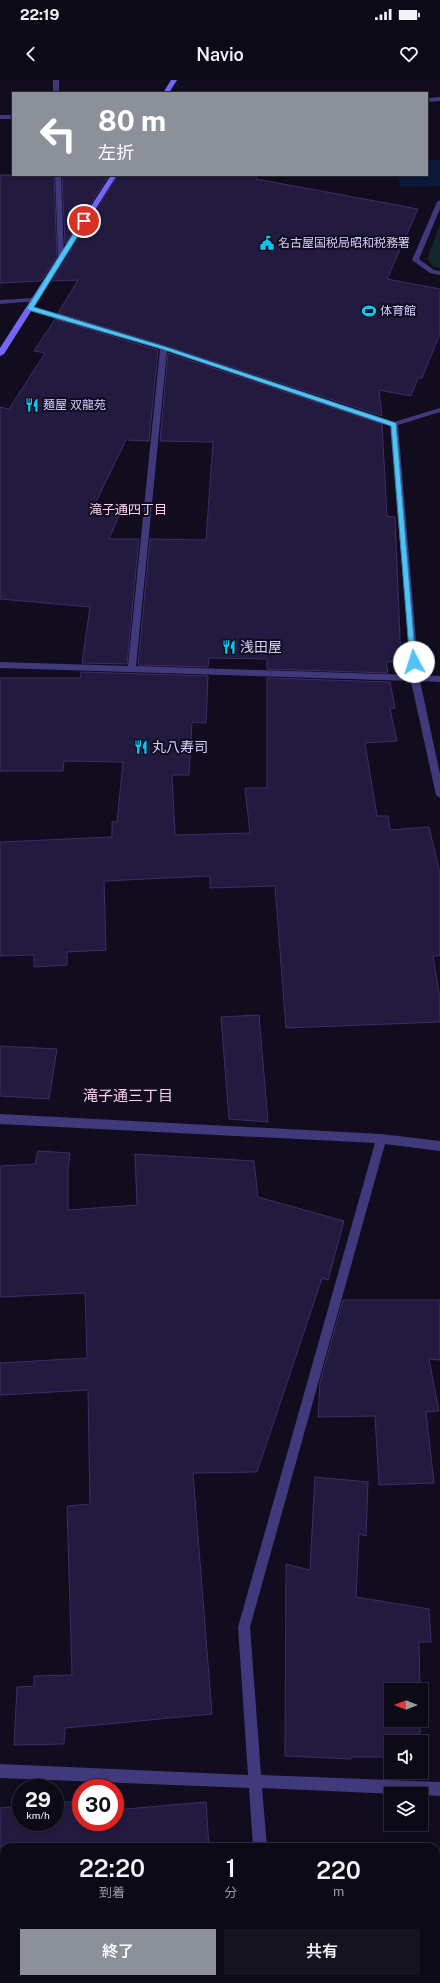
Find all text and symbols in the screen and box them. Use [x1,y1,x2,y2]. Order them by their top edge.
text: 22:19 [20,6,59,23]
icon: back [20,43,42,65]
icon: heart [398,43,420,65]
text: Navio [196,44,244,65]
text: 80 m [98,104,166,137]
icon: left [32,108,84,160]
text: 左折 [98,142,134,163]
pin [67,204,101,238]
icon: arrive [73,210,95,232]
public building icon: 名古屋国税局昭和税務署 [259,235,275,251]
place label: 名古屋国税局昭和税務署 [278,236,410,250]
sports icon: 体育館 [361,303,377,319]
place label: 体育館 [380,304,416,318]
restaurant icon: 麺屋 双龍苑 [24,397,40,413]
place label: 麺屋 双龍苑 [43,398,106,412]
district label: 滝子通四丁目 [89,502,167,517]
restaurant icon: 浅田屋 [221,639,237,655]
place label: 浅田屋 [240,639,282,655]
position arrow [393,641,435,683]
restaurant icon: 丸八寿司 [133,739,149,755]
place label: 丸八寿司 [152,739,208,755]
district label: 滝子通三丁目 [83,1087,173,1104]
north arrow [384,1683,428,1727]
map controls [384,1683,428,1831]
button: sound [384,1735,428,1779]
speed limit sign: 30 [72,1779,124,1831]
button: layers [384,1787,428,1831]
text: 29 [25,1788,51,1812]
text: km/h [26,1809,50,1821]
text: 22:20 [79,1854,145,1882]
text: 1 [226,1854,236,1882]
text: 220 [316,1856,361,1884]
text: m [333,1884,344,1899]
text: 到着 [99,1885,125,1900]
text: 分 [224,1885,237,1900]
button: 終了 [20,1929,216,1975]
button: 共有 [224,1929,420,1975]

